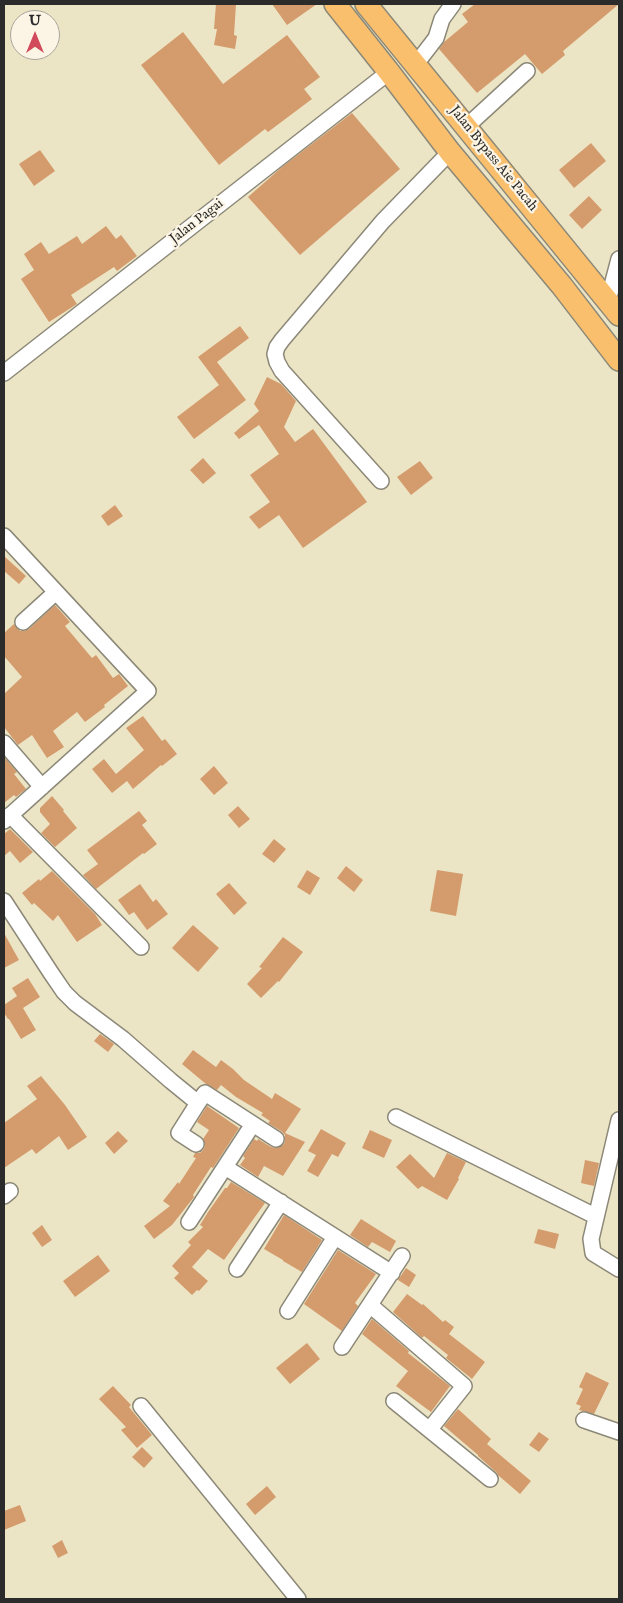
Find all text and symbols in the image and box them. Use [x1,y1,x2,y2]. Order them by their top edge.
north arrow [10,10,60,60]
text: U [29,12,41,30]
street label: Jalan Bypass Aie Pacah [445,103,541,215]
street label: Jalan Pagai [167,196,227,248]

